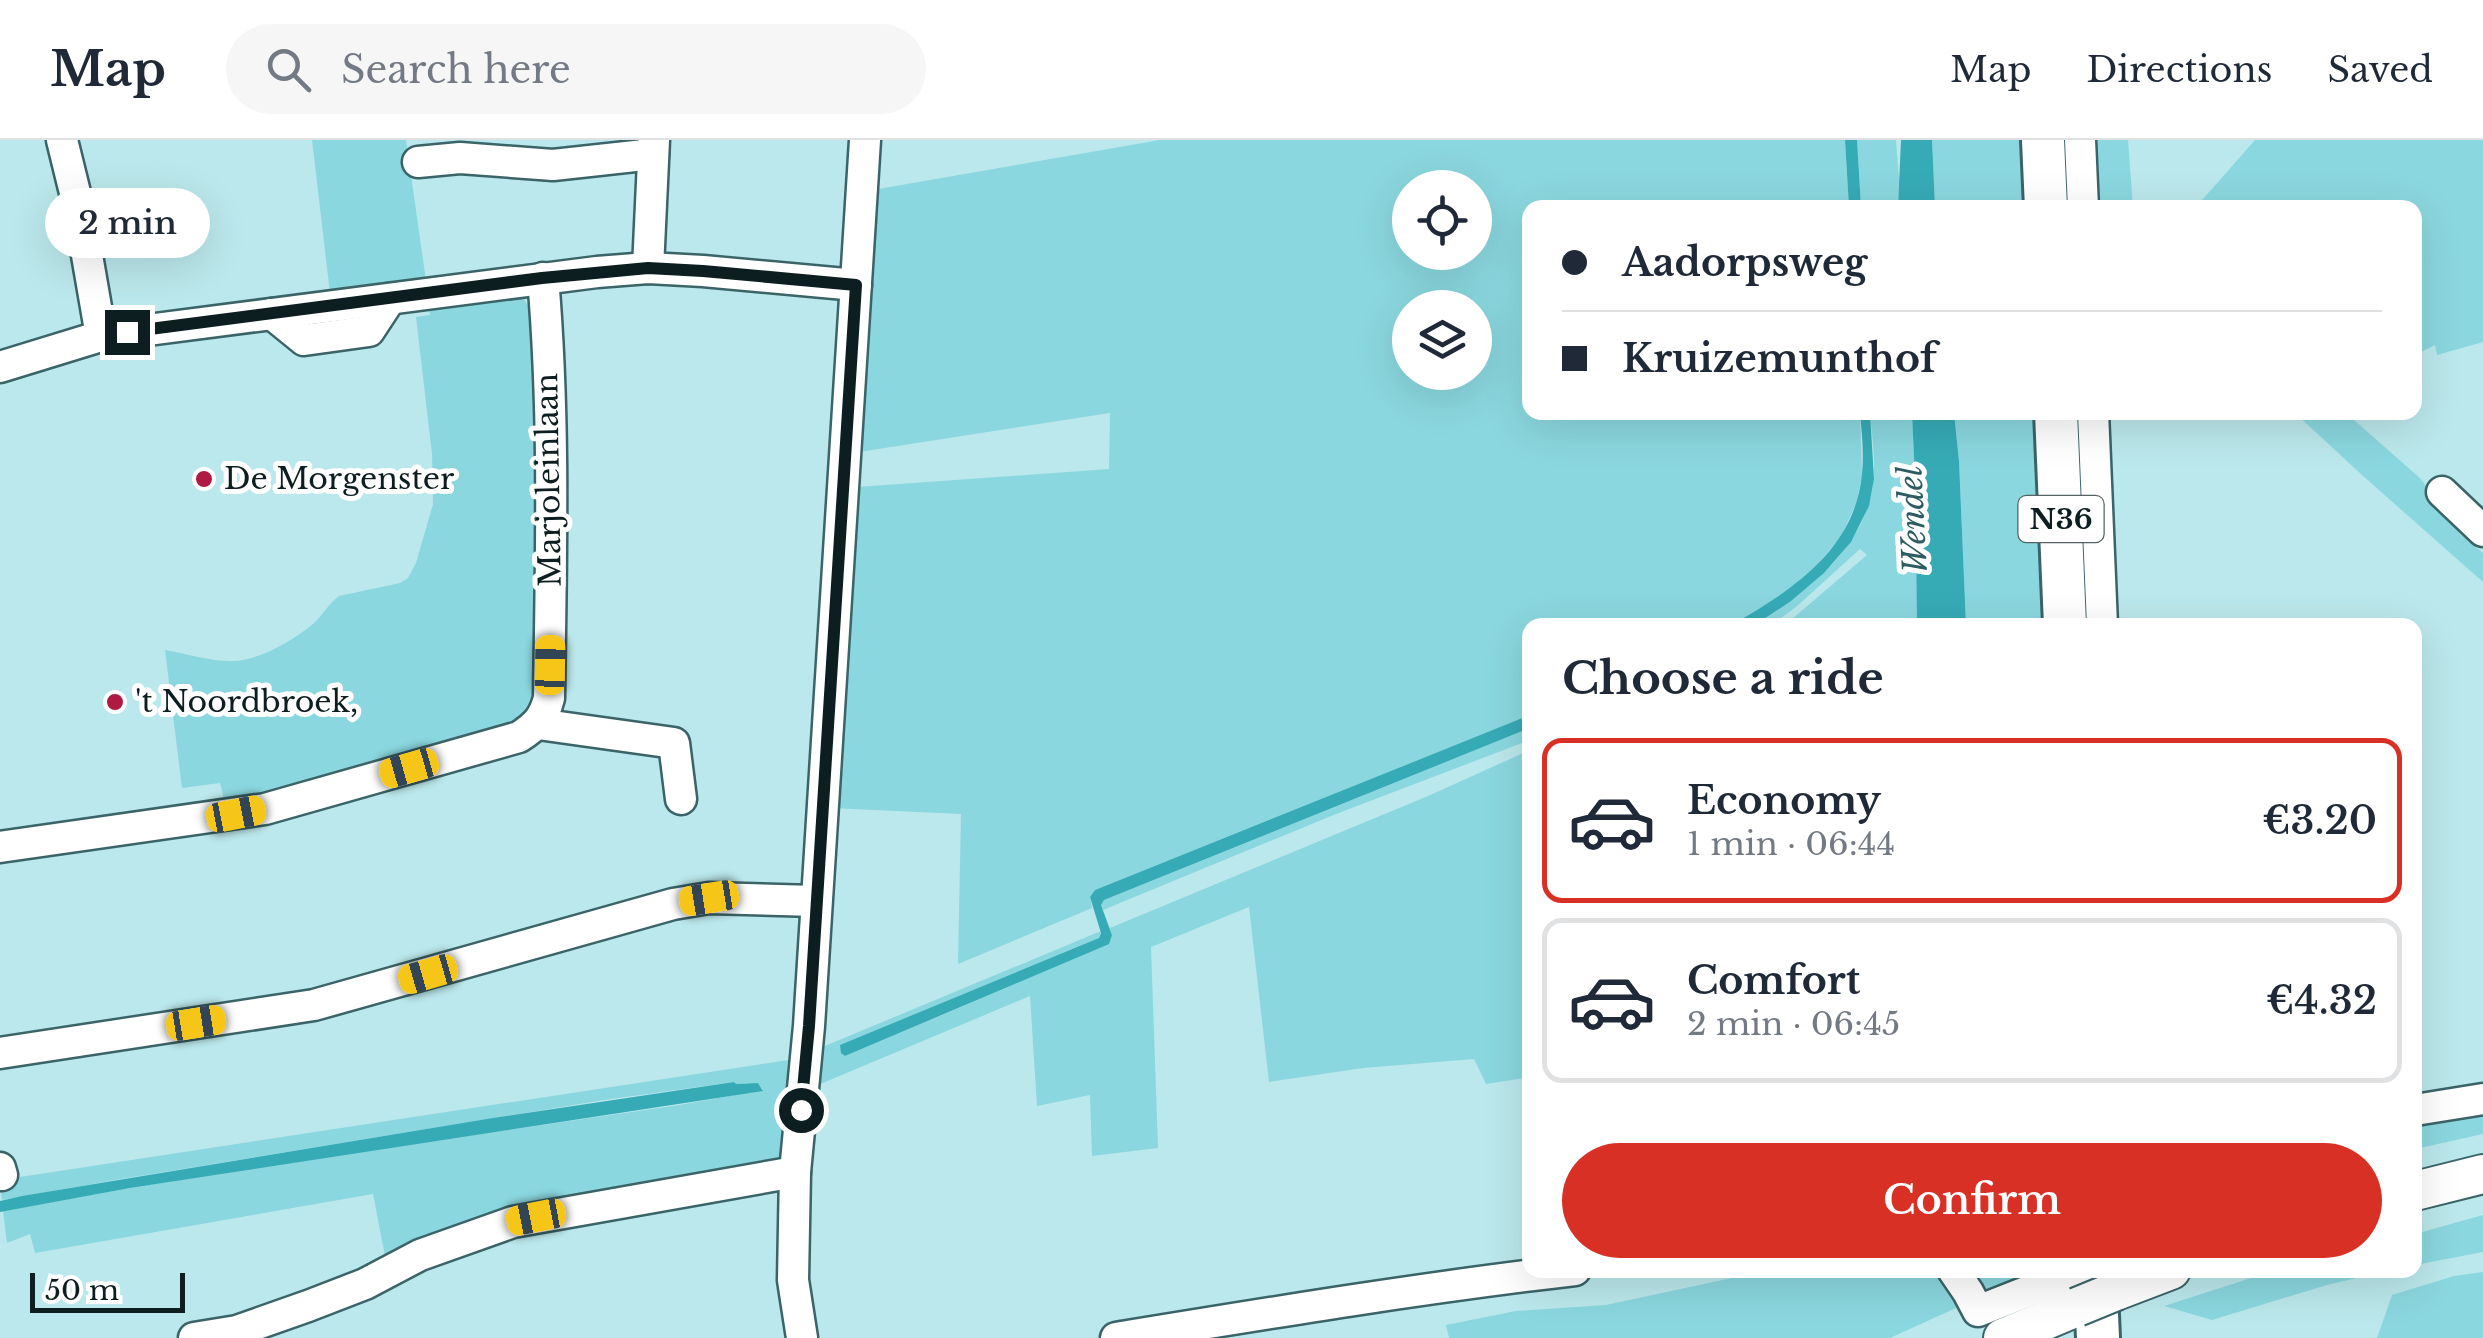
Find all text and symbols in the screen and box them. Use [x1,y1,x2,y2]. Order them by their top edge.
search box [226,24,926,114]
text: Map [50,39,166,99]
icon: search [261,42,316,97]
text: Search here [341,46,571,93]
text: Map [1950,48,2031,91]
text: Directions [2086,48,2272,91]
text: Saved [2327,48,2433,91]
map controls [1392,170,1492,390]
button: locate [1392,170,1492,270]
callout: 2 min [44,187,210,257]
text: 2 min [78,203,177,243]
text: Aadorpsweg [1622,239,1867,286]
button: layers [1392,290,1492,390]
route end [105,310,150,355]
text: Kruizemunthof [1622,335,1937,382]
street label: Marjoleinlaan [528,373,569,587]
place label: De Morgenster [224,460,455,497]
water label: Wendel [1890,464,1936,575]
marker: De Morgenster [193,468,215,490]
road number: N36 [2018,496,2104,542]
car [534,635,566,695]
text: Choose a ride [1562,650,1884,706]
place label: 't Noordbroek, [135,683,358,720]
marker: 't Noordbroek, [104,691,126,713]
car [376,745,442,791]
icon: car [1567,776,1657,866]
text: Economy [1687,777,1881,824]
car [204,794,268,834]
text: €3.20 [2262,797,2377,844]
text: 1 min · 06:44 [1687,824,1895,864]
car [677,878,741,918]
car [395,951,461,997]
icon: car [1567,956,1657,1046]
text: Comfort [1687,957,1860,1004]
text: €4.32 [2266,977,2377,1024]
car [164,1003,228,1043]
text: 2 min · 06:45 [1687,1004,1900,1044]
route start [779,1088,824,1133]
button: Confirm [1562,1143,2382,1258]
car [504,1197,568,1237]
scale bar [30,1268,185,1312]
text: 50 m [45,1273,119,1308]

